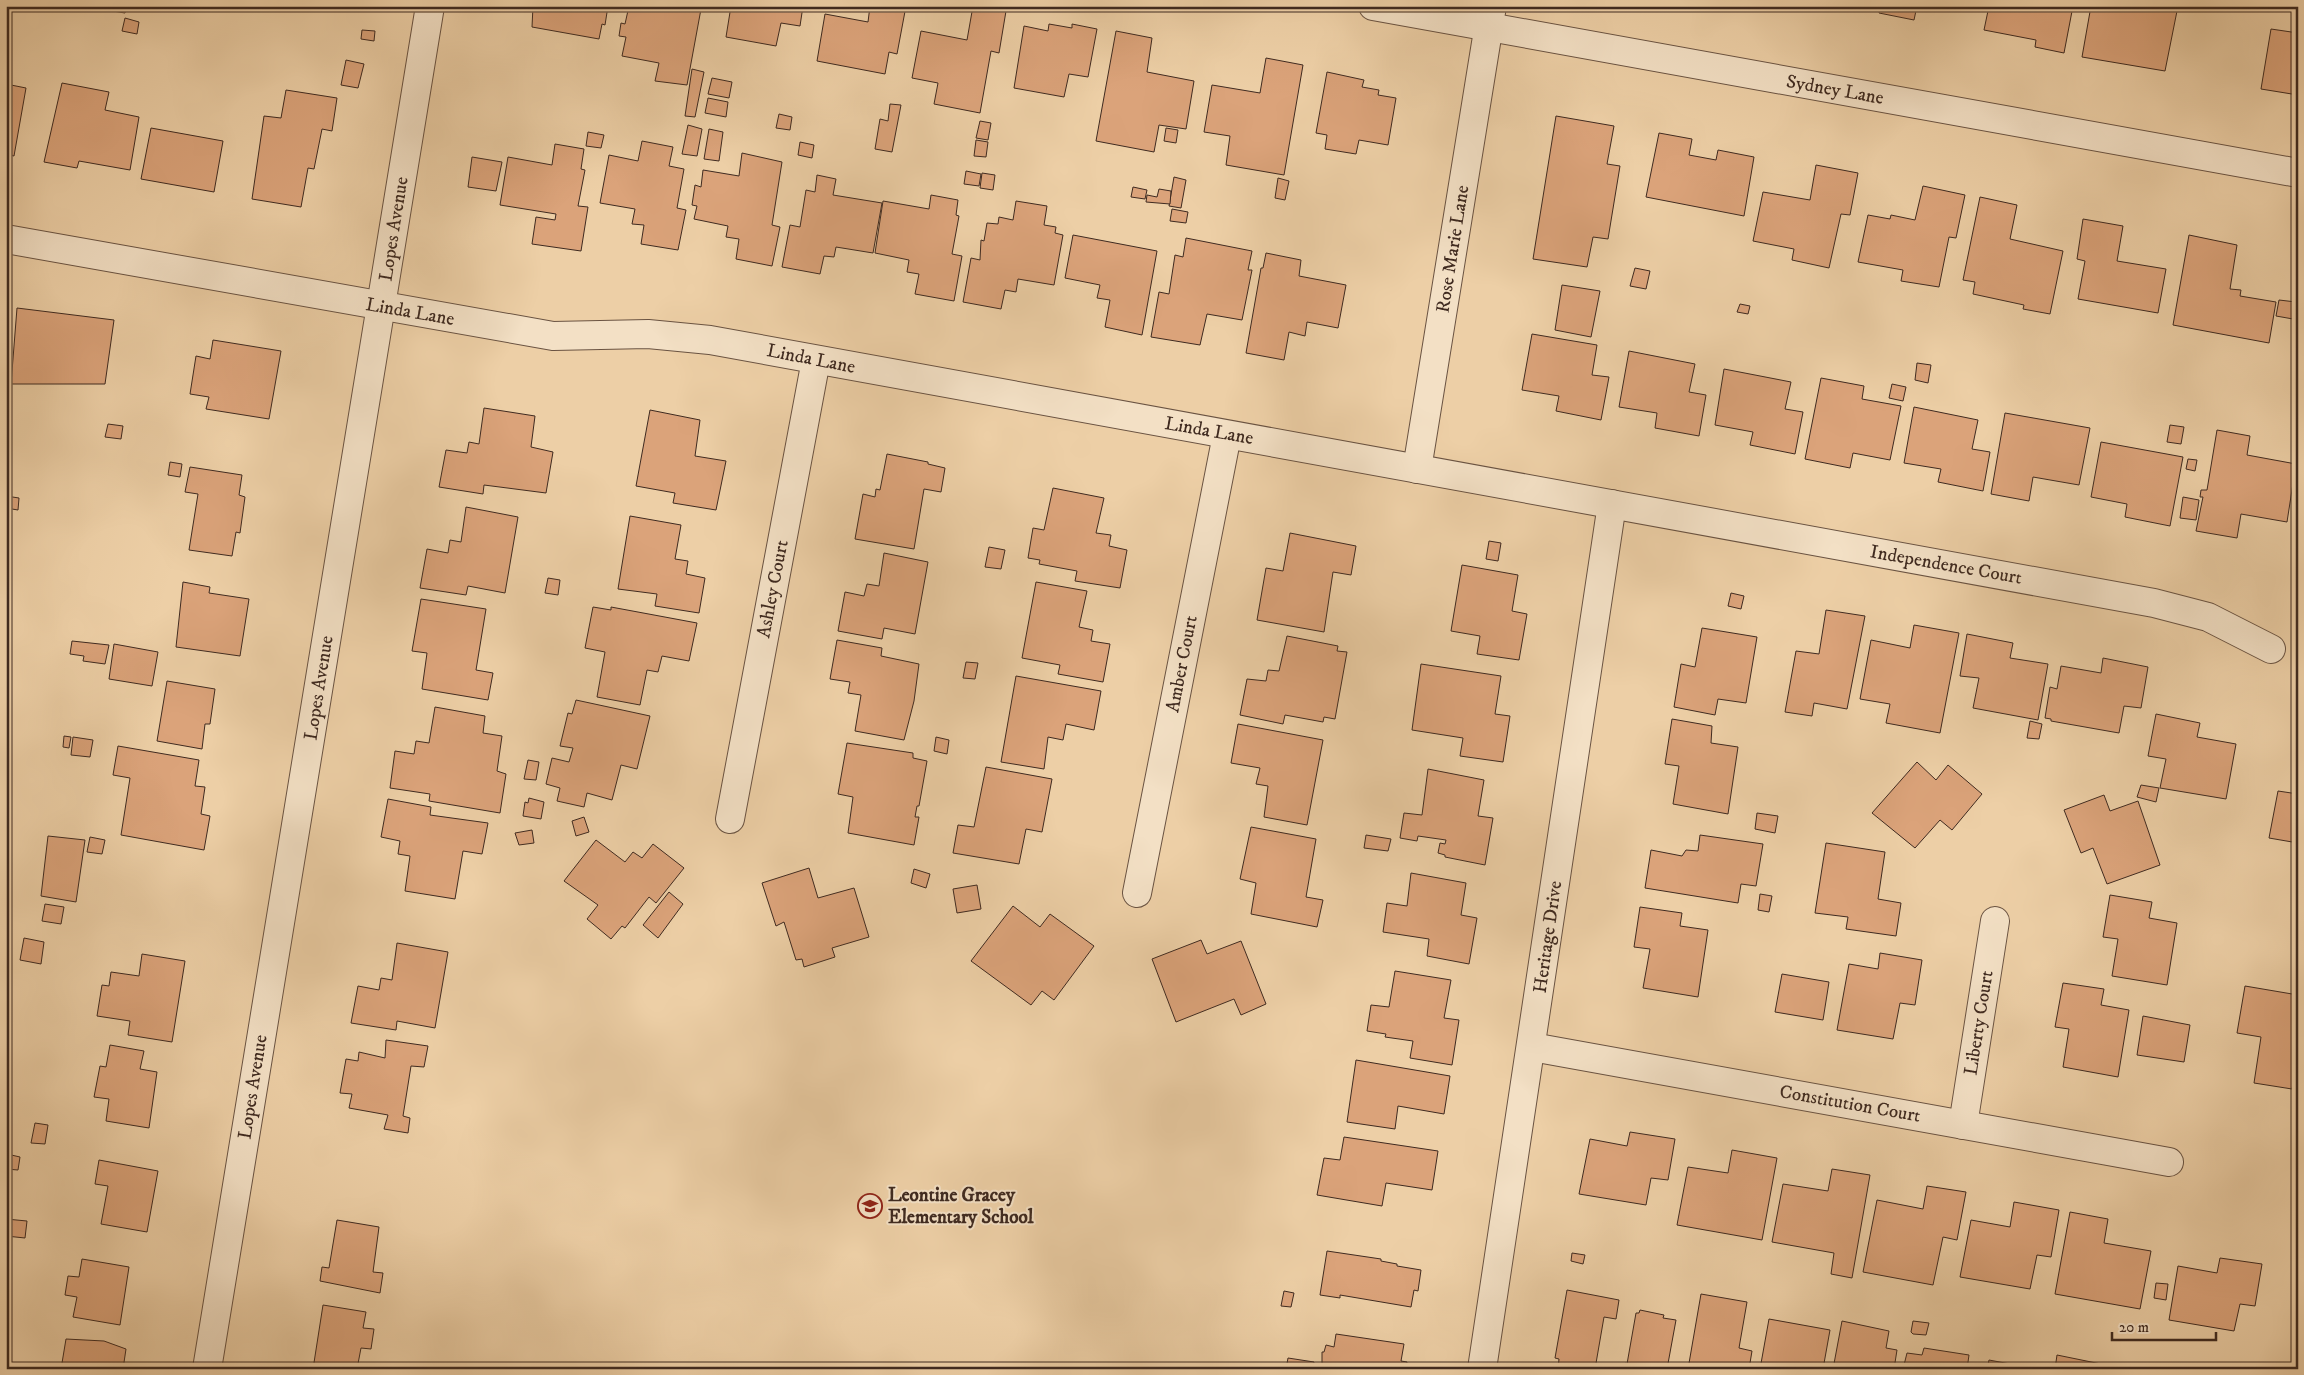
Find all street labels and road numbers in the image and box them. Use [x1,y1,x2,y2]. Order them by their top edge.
street label: Sydney Lane [1785,70,1886,110]
street label: Lopes Avenue [374,175,414,283]
street label: Rose Marie Lane [1432,183,1474,314]
street label: Linda Lane [364,293,456,331]
street label: Linda Lane [765,339,857,379]
street label: Linda Lane [1163,412,1255,450]
street label: Ashley Court [752,538,794,640]
street label: Independence Court [1868,540,2024,590]
street label: Amber Court [1161,613,1203,715]
street label: Lopes Avenue [299,634,339,742]
street label: Heritage Drive [1529,879,1567,995]
street label: Liberty Court [1959,969,1999,1077]
street label: Lopes Avenue [233,1033,273,1141]
street label: Constitution Court [1778,1080,1922,1128]

